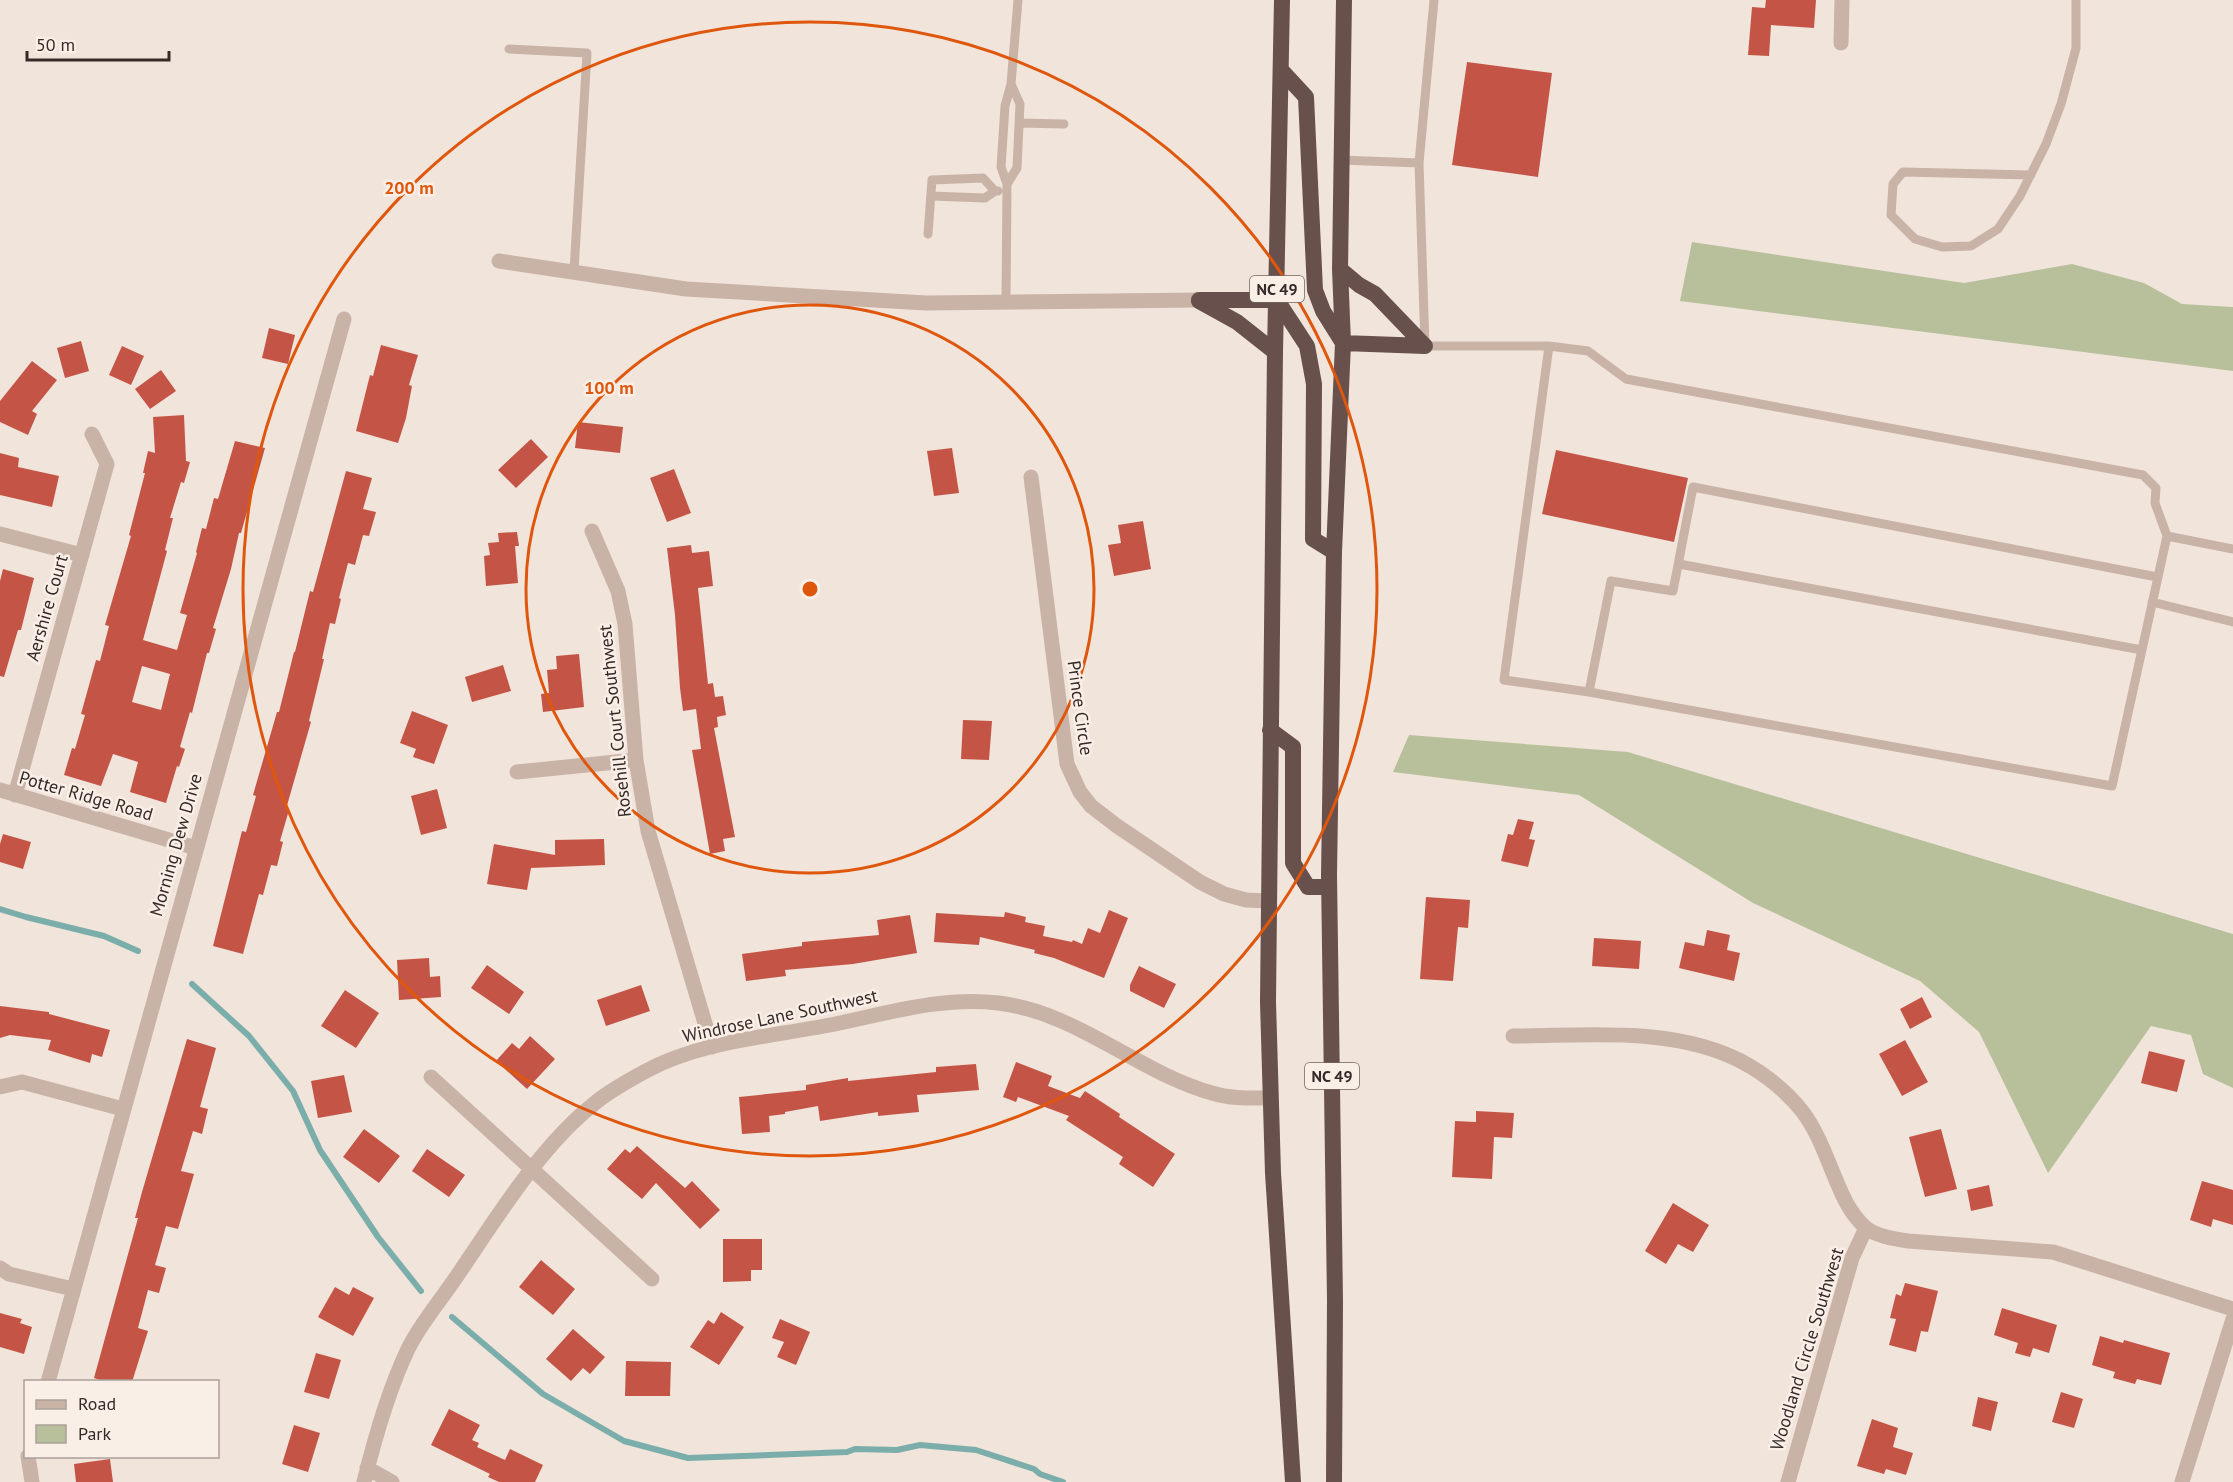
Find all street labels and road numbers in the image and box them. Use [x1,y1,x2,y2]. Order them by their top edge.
road number: NC 49 [1250,276,1304,302]
street label: Aershire Court [20,552,73,664]
street label: Rosehill Court Southwest [593,624,636,818]
street label: Prince Circle [1062,659,1099,757]
street label: Potter Ridge Road [17,765,156,826]
street label: Morning Dew Drive [144,771,207,919]
street label: Windrose Lane Southwest [680,984,880,1047]
road number: NC 49 [1305,1063,1359,1089]
street label: Woodland Circle Southwest [1765,1245,1848,1453]

